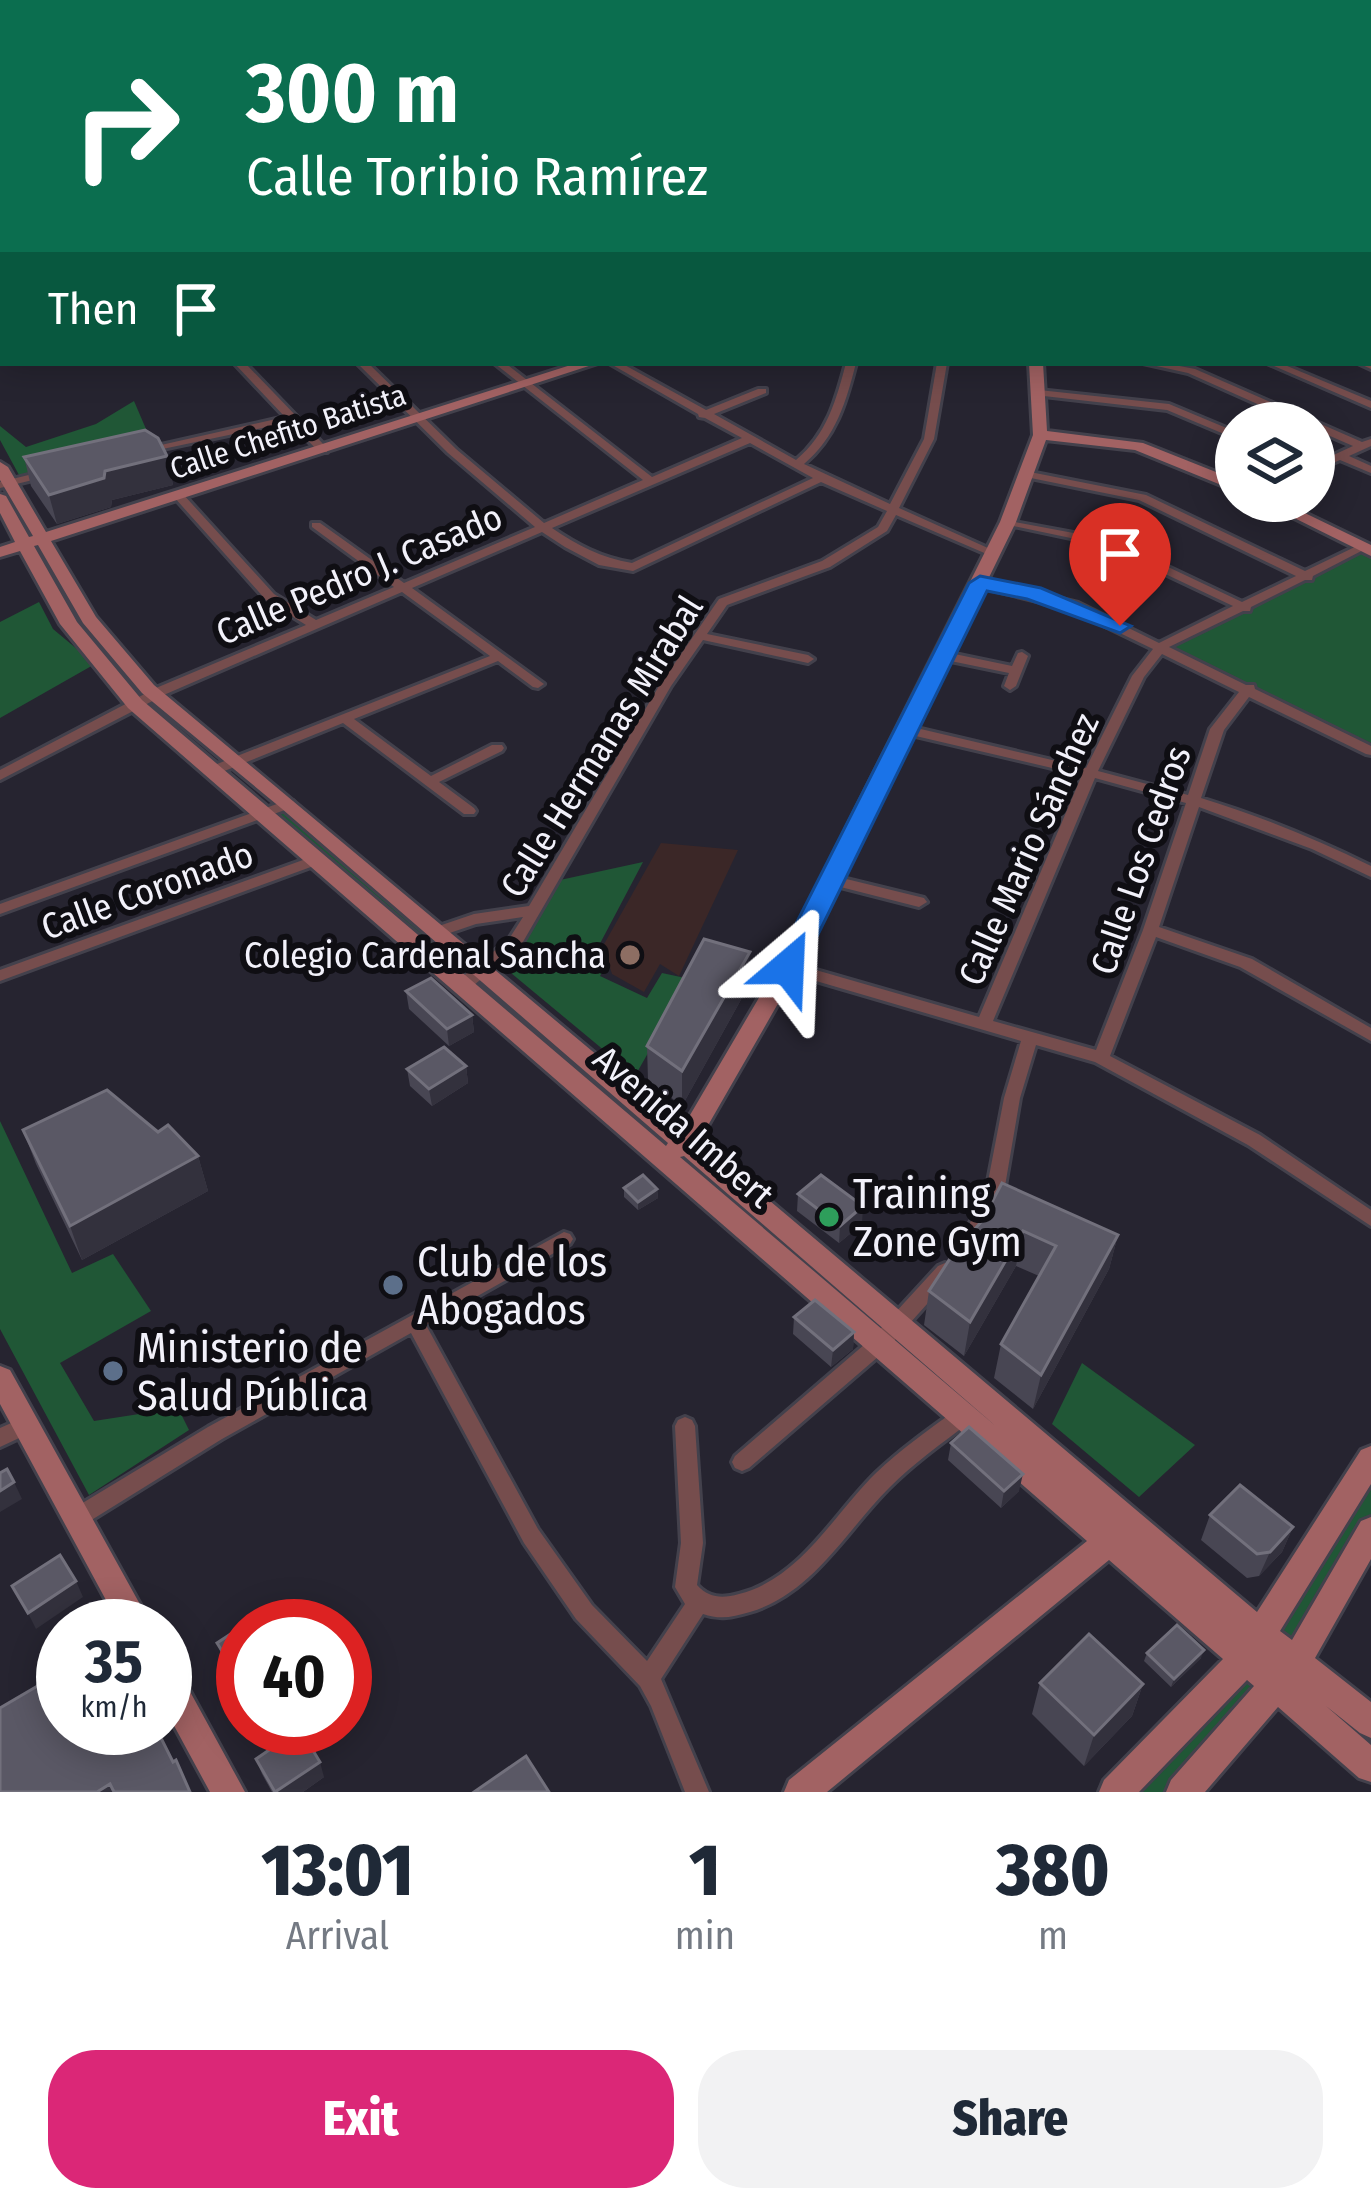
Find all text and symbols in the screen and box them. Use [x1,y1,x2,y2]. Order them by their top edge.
text: 300 m [246,43,459,144]
icon: right [48,48,204,204]
text: Calle Toribio Ramírez [246,145,708,209]
icon: arrive [163,276,229,342]
text: Then [48,282,139,336]
street label: Calle Chefito Batista [165,377,411,487]
map controls [1215,402,1335,522]
button: layers [1215,402,1335,522]
street label: Calle Pedro J. Casado [210,495,509,655]
pin [1069,503,1171,626]
icon: arrive [1087,521,1153,587]
street label: Calle Hermanas Mirabal [491,588,713,905]
street label: Calle Mario Sánchez [949,707,1109,992]
street label: Calle Los Cedros [1081,740,1201,980]
street label: Calle Coronado [35,832,259,950]
position arrow [725,904,851,1030]
place label: Colegio Cardenal Sancha [244,934,606,978]
marker: Colegio Cardenal Sancha [617,942,643,968]
street label: Avenida Imbert [584,1037,783,1217]
place label: Training Zone Gym [853,1169,1022,1267]
marker: Training Zone Gym [816,1204,842,1230]
place label: Club de los Abogados [417,1237,607,1335]
marker: Club de los Abogados [380,1272,406,1298]
place label: Ministerio de Salud Pública [137,1323,369,1421]
marker: Ministerio de Salud Pública [100,1358,126,1384]
speed limit sign: 40 [216,1599,372,1755]
text: 35 [85,1626,143,1698]
text: km/h [81,1689,147,1725]
text: 13:01 [261,1828,413,1914]
text: 1 [689,1828,720,1914]
text: 380 [996,1828,1110,1914]
text: Arrival [286,1913,389,1959]
text: min [675,1913,735,1959]
text: m [1038,1913,1068,1959]
button: Exit [48,2050,674,2188]
button: Share [698,2050,1323,2188]

